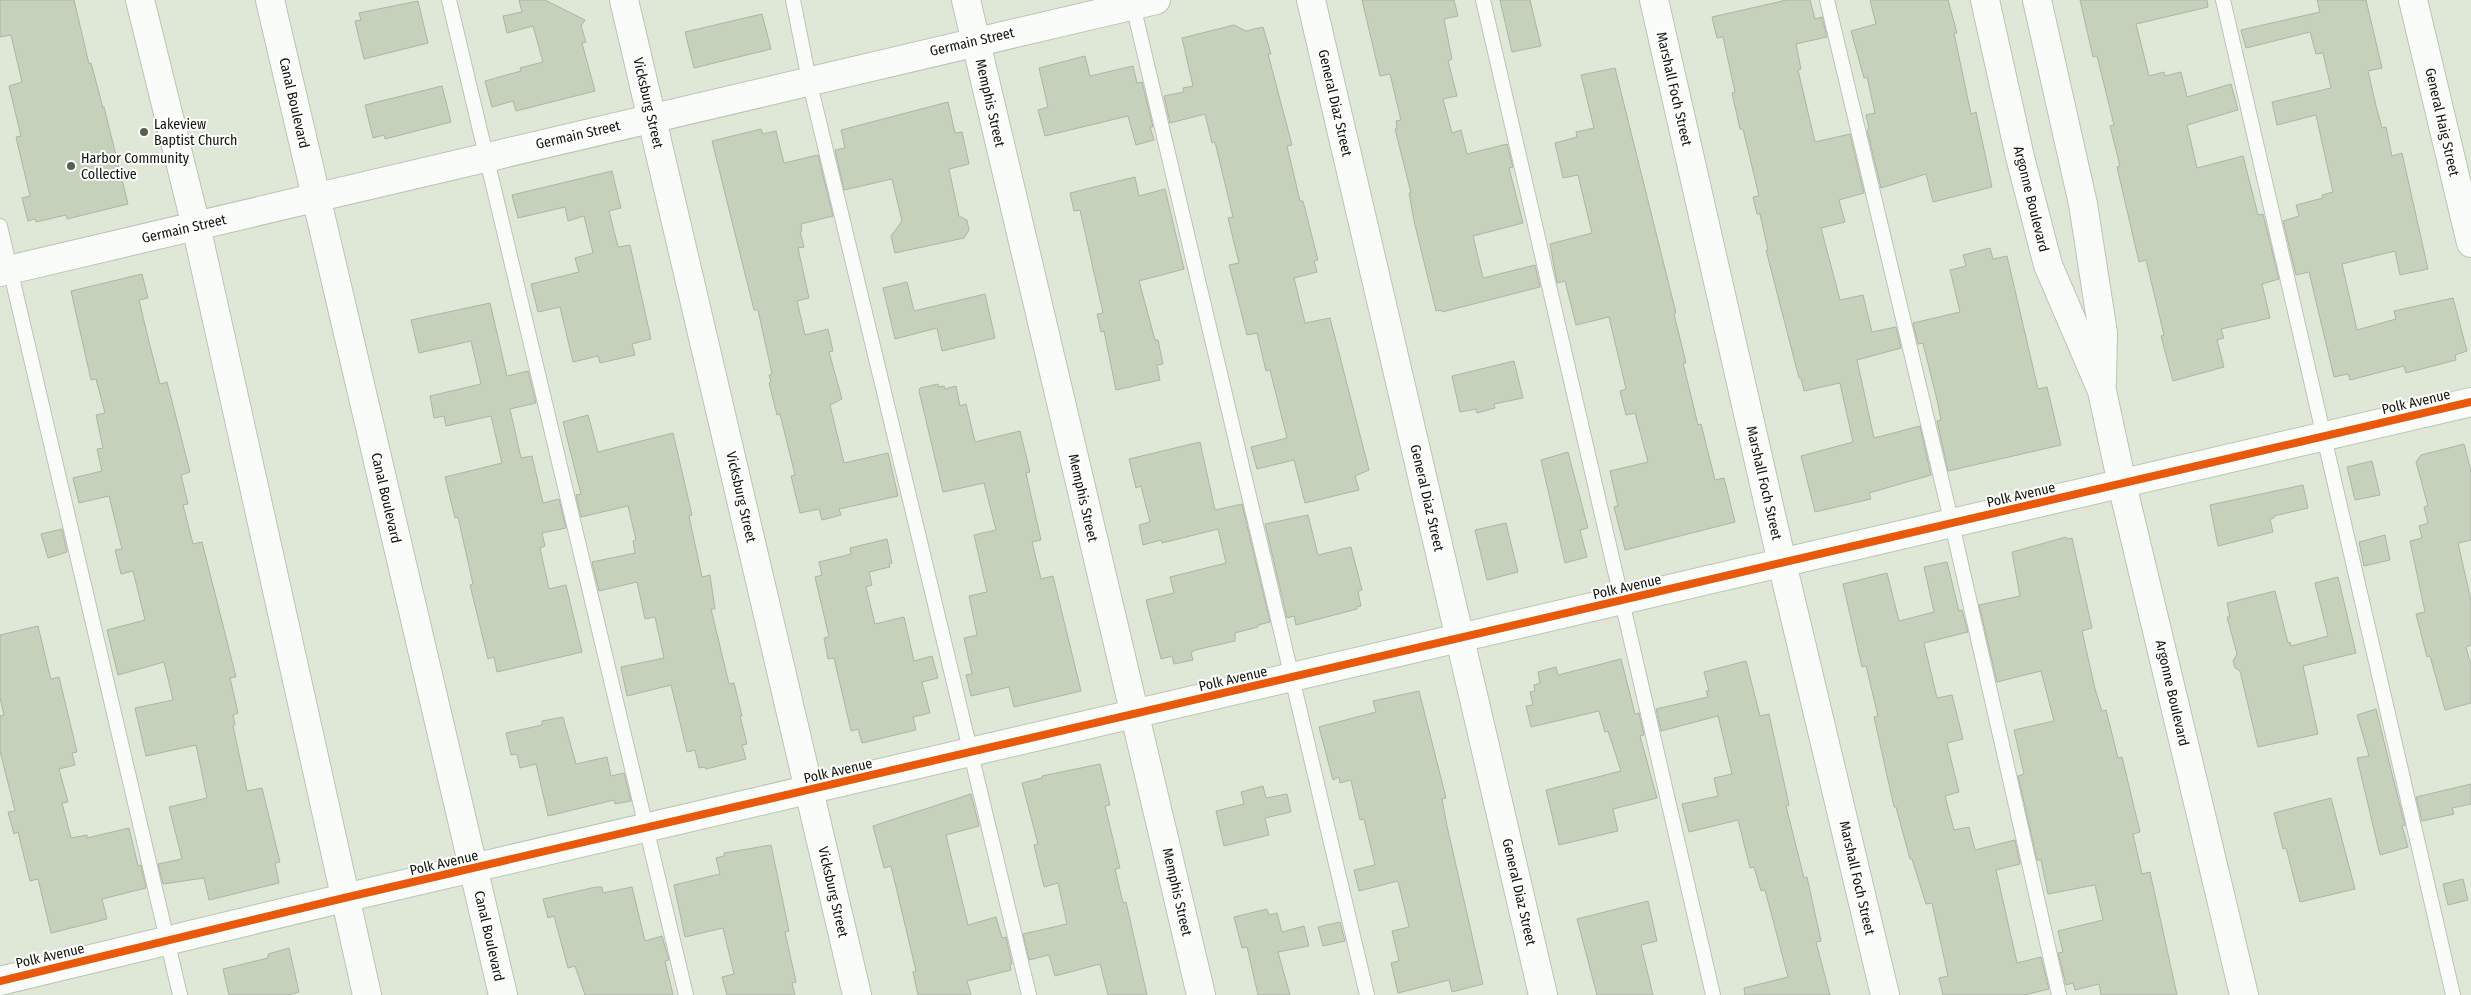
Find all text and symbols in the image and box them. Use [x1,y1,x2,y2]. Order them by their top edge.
street label: Germain Street [928,24,1016,60]
street label: Marshall Foch Street [1653,30,1695,148]
street label: General Diaz Street [1314,48,1356,158]
street label: Canal Boulevard [275,56,313,150]
street label: Vicksburg Street [629,56,667,151]
street label: Memphis Street [972,57,1008,149]
street label: General Haig Street [2421,66,2463,178]
place label: Lakeview Baptist Church [154,116,237,149]
street label: Germain Street [534,117,622,153]
marker: Lakeview Baptist Church [138,126,150,138]
street label: Argonne Boulevard [2010,144,2052,254]
place label: Harbor Community Collective [81,150,190,183]
marker: Harbor Community Collective [65,160,77,172]
street label: Germain Street [140,211,228,247]
street label: Polk Avenue [2380,386,2452,418]
street label: Marshall Foch Street [1743,424,1785,542]
street label: General Diaz Street [1406,443,1448,553]
street label: Vicksburg Street [722,450,760,545]
street label: Canal Boulevard [367,451,405,545]
street label: Memphis Street [1065,452,1101,544]
street label: Polk Avenue [1985,479,2057,511]
street label: Polk Avenue [1591,571,1663,603]
street label: Argonne Boulevard [2152,638,2192,748]
street label: Polk Avenue [1197,663,1269,695]
street label: Polk Avenue [802,755,874,787]
street label: Marshall Foch Street [1836,819,1878,937]
street label: General Diaz Street [1498,837,1540,947]
street label: Vicksburg Street [814,845,852,940]
street label: Memphis Street [1159,846,1195,938]
street label: Polk Avenue [408,847,480,879]
street label: Canal Boulevard [470,889,508,983]
street label: Polk Avenue [14,940,86,972]

